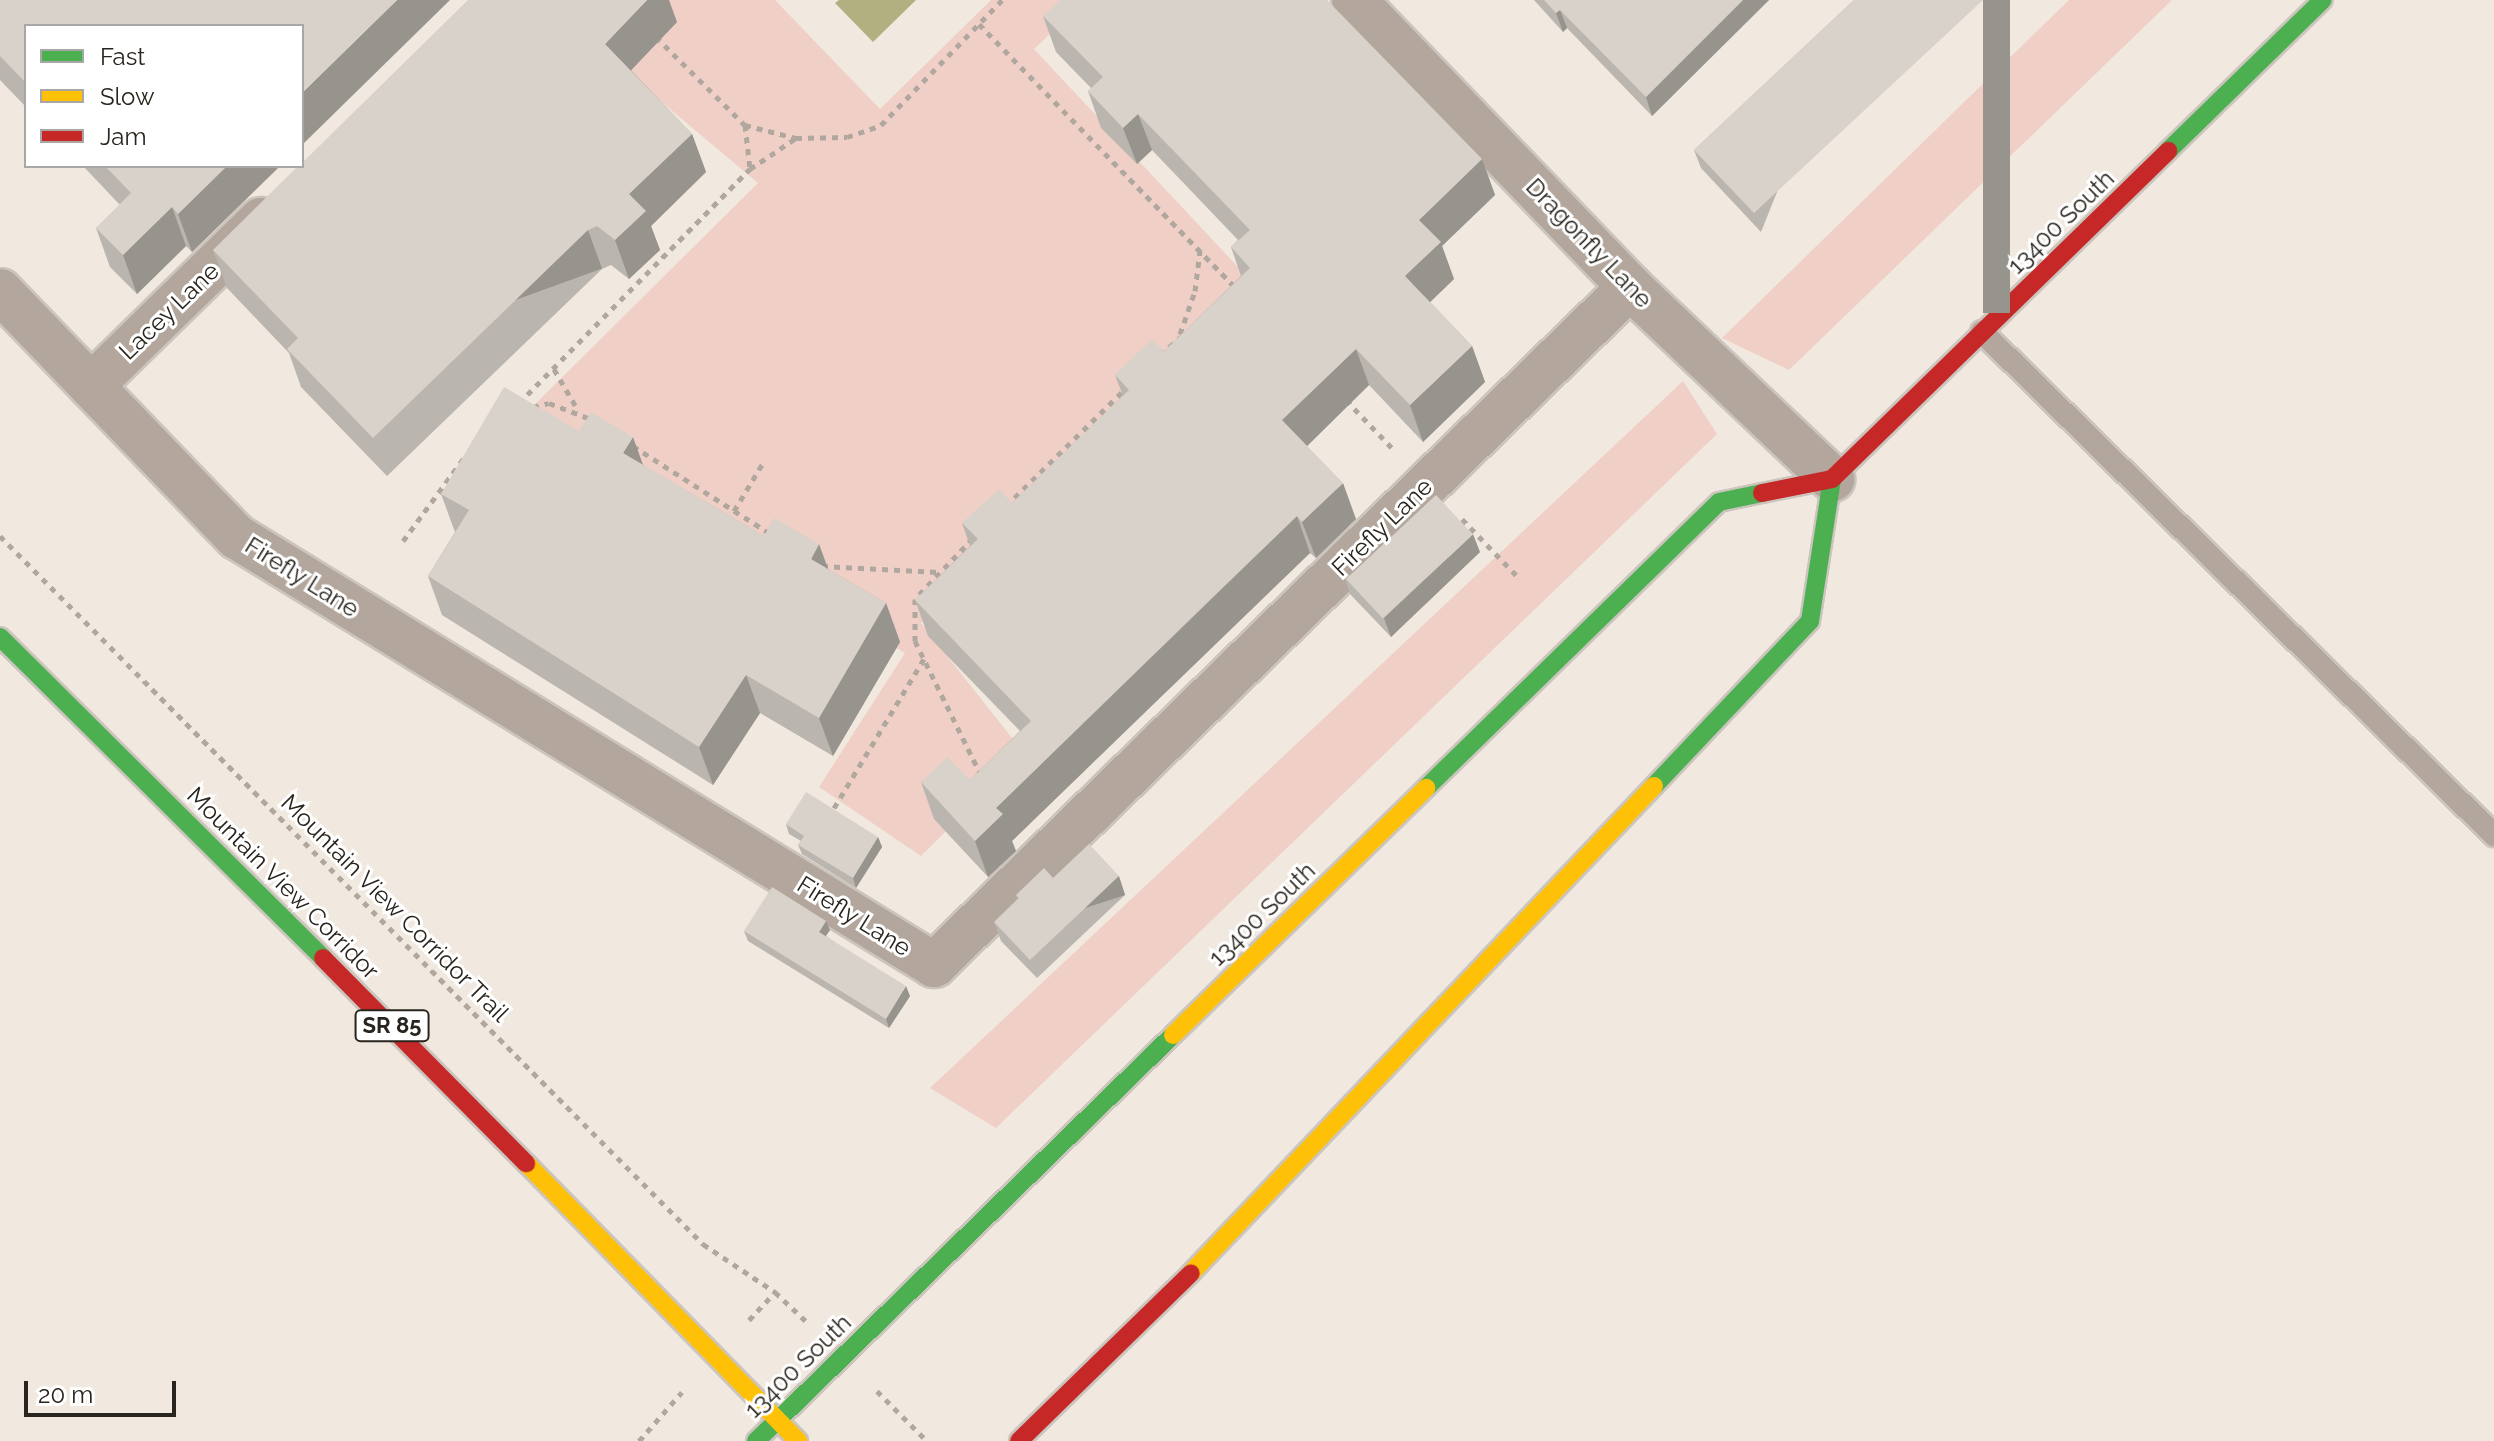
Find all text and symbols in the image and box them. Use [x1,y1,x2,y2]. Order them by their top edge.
legend [24,24,304,168]
text: Fast [100,42,145,71]
text: Slow [100,82,154,111]
text: Jam [100,122,146,151]
street label: 13400 South [2002,164,2120,280]
street label: Dragonfly Lane [1520,172,1658,314]
street label: Lacey Lane [113,256,225,366]
street label: Firefly Lane [1326,472,1438,582]
street label: Firefly Lane [240,531,364,623]
street label: Mountain View Corridor [181,781,385,985]
street label: Mountain View Corridor Trail [274,787,516,1029]
street label: 13400 South [1203,856,1321,972]
street label: Firefly Lane [792,870,916,962]
road number: SR 85 [354,1008,430,1044]
street label: 13400 South [739,1308,857,1424]
scale bar [28,1365,180,1415]
text: 20 m [38,1380,93,1409]

